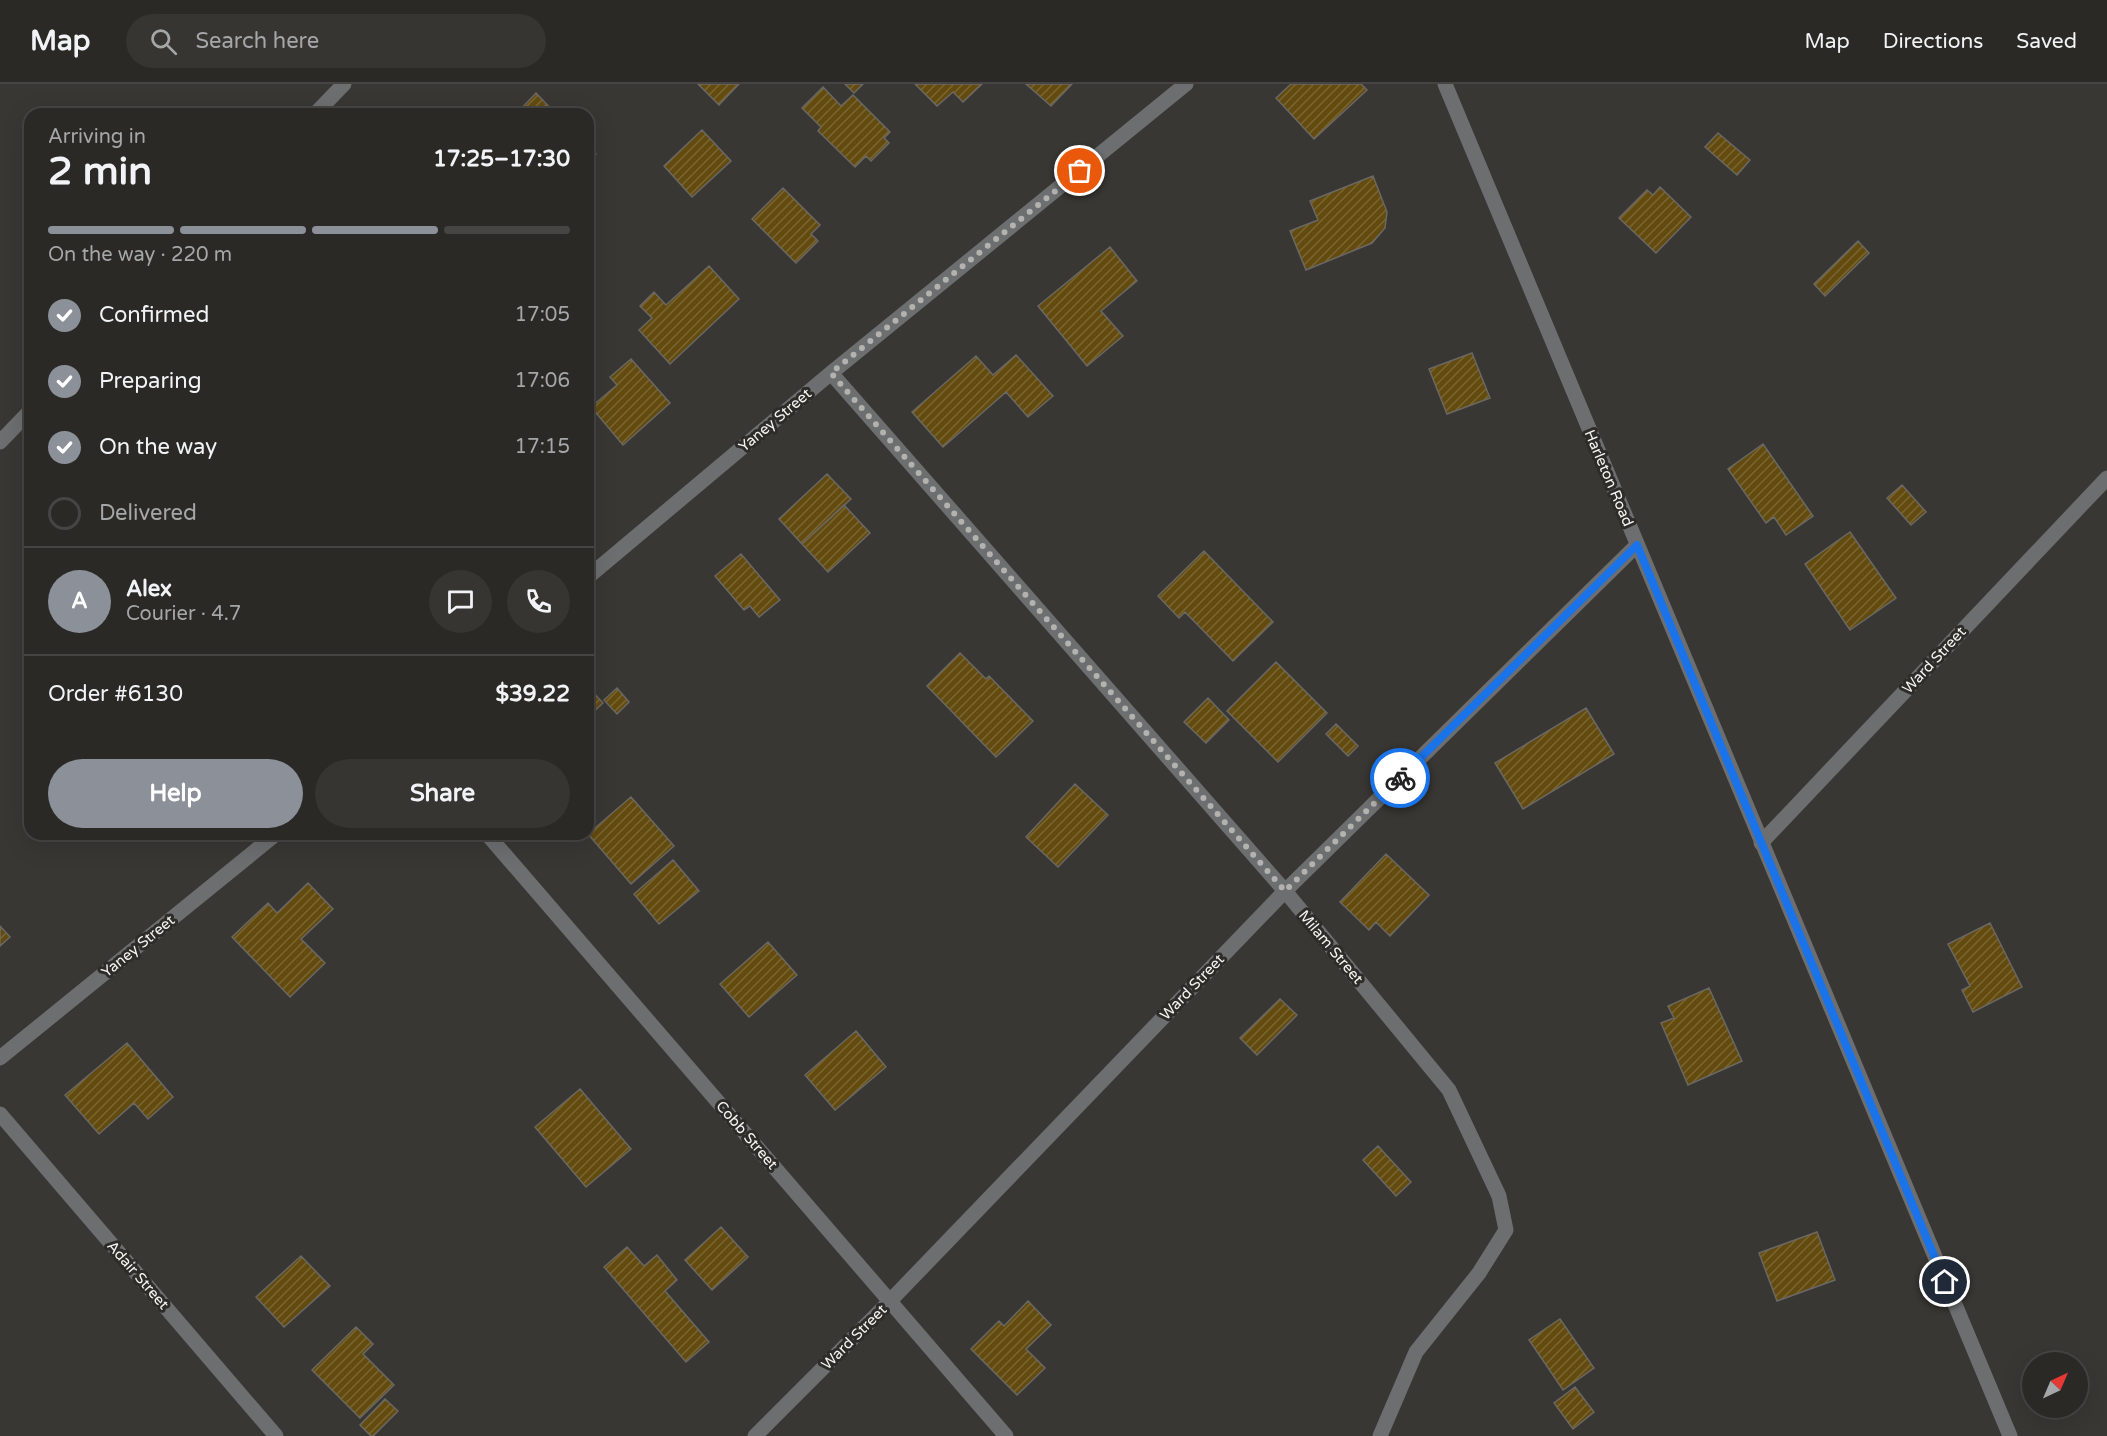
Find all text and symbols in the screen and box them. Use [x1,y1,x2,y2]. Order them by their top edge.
search box [126,14,546,68]
text: Map [30,24,90,58]
icon: search [147,25,180,58]
text: Search here [195,28,319,54]
text: Map [1804,29,1850,54]
text: Directions [1883,29,1983,54]
text: Saved [2016,29,2077,54]
text: Arriving in [48,125,146,149]
pin [1054,145,1105,196]
text: 17:25–17:30 [433,146,570,172]
text: 2 min [48,148,152,195]
icon: bag [1063,154,1096,187]
text: On the way · 220 m [48,243,232,267]
icon: check [48,299,81,332]
text: Confirmed [99,302,209,328]
text: 17:05 [515,303,570,327]
icon: check [48,365,81,398]
text: Preparing [99,368,202,394]
text: 17:06 [515,369,570,393]
street label: Yaney Street [735,384,815,456]
street label: Harleton Road [1581,427,1637,529]
icon: check [48,431,81,464]
text: On the way [99,434,217,460]
text: 17:15 [515,435,570,459]
text: Delivered [99,500,197,526]
button: chat [429,570,492,633]
button: phone [507,570,570,633]
text: Alex [126,576,172,602]
text: A [71,588,88,614]
text: Courier · 4.7 [126,602,241,626]
street label: Ward Street [1899,623,1970,697]
text: Order #6130 [48,681,183,707]
text: $39.22 [495,681,570,707]
courier [1370,748,1430,808]
button: Help [48,759,303,828]
button: Share [315,759,570,828]
icon: bike [1384,762,1417,795]
street label: Milam Street [1295,906,1367,988]
street label: Yaney Street [98,911,179,981]
street label: Ward Street [1156,950,1228,1024]
street label: Cobb Street [712,1097,782,1173]
street label: Adair Street [103,1237,173,1313]
pin [1919,1256,1970,1307]
icon: home [1928,1265,1961,1298]
street label: Ward Street [818,1300,891,1373]
north arrow [2022,1352,2088,1418]
map controls [2022,1352,2088,1418]

